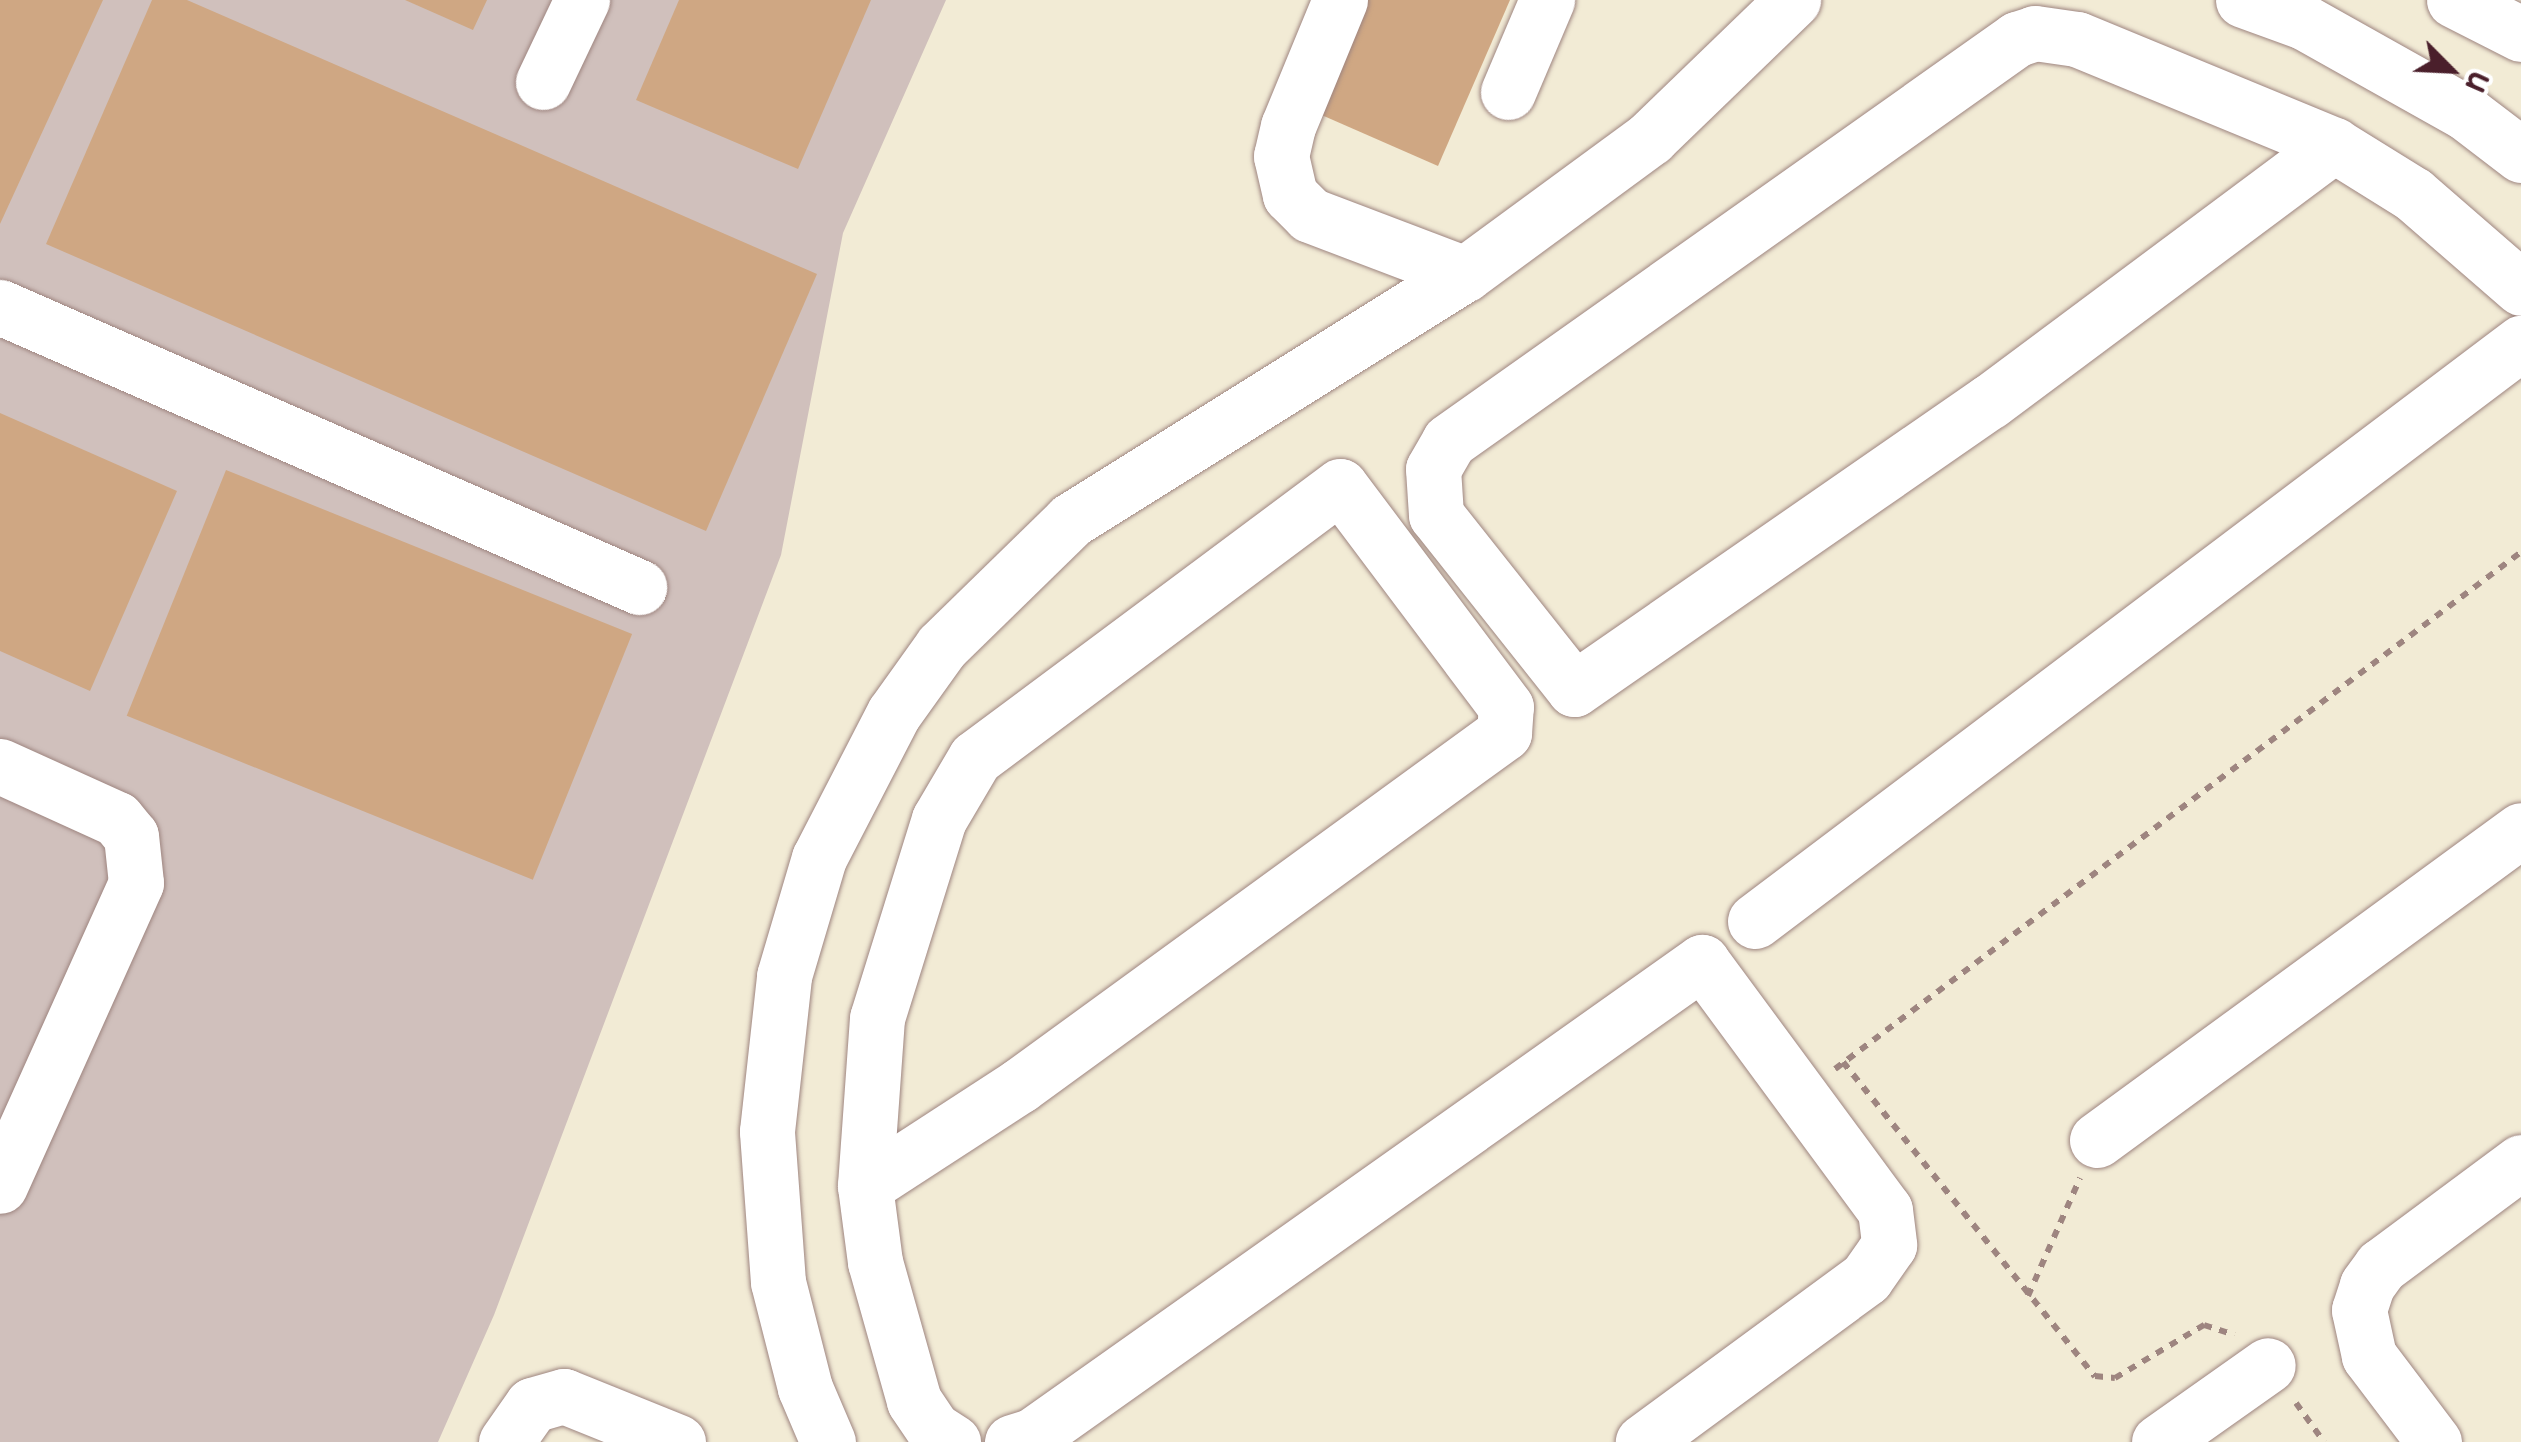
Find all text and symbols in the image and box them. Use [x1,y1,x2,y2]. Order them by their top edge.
north arrow [2401,20,2501,120]
text: U [2458,66,2499,99]

